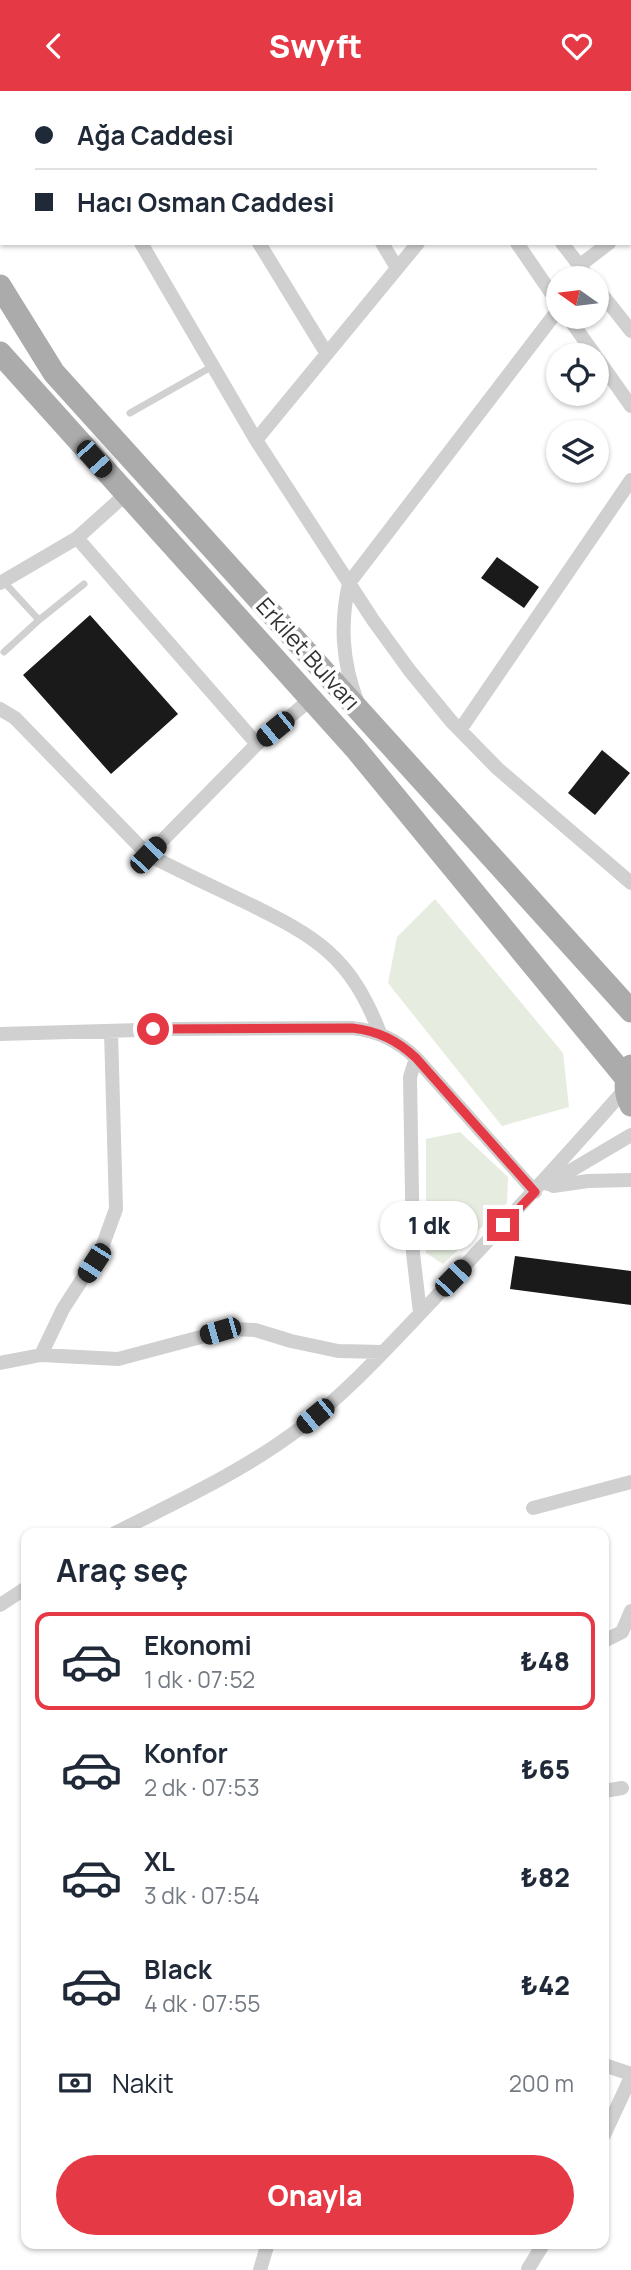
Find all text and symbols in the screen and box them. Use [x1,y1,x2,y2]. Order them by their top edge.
text: Swyft [269,24,362,68]
icon: back [35,27,73,65]
icon: heart [558,27,596,65]
text: Ağa Caddesi [77,117,234,153]
text: Hacı Osman Caddesi [77,184,334,220]
north arrow [546,266,609,329]
map controls [546,266,609,483]
button: locate [546,343,609,406]
button: layers [546,420,609,483]
car [73,436,116,482]
street label: Erkilet Bulvarı [250,590,368,717]
car [253,708,298,750]
car [126,833,171,877]
route start [137,1013,169,1045]
callout: 1 dk [380,1201,478,1249]
text: 1 dk [408,1209,450,1241]
route end [487,1209,519,1241]
car [74,1240,115,1286]
car [431,1256,476,1300]
car [197,1315,244,1347]
car [293,1395,338,1437]
text: Araç seç [56,1548,188,1592]
text: Ekonomi [144,1627,252,1663]
icon: car [60,1630,123,1693]
text: ₺48 [520,1643,570,1679]
text: 1 dk · 07:52 [144,1663,255,1695]
text: Konfor [144,1735,228,1771]
icon: car [60,1738,123,1801]
text: ₺65 [521,1751,570,1787]
text: 2 dk · 07:53 [144,1771,260,1803]
text: XL [144,1843,175,1879]
icon: car [60,1846,123,1909]
text: ₺82 [520,1859,570,1895]
text: 3 dk · 07:54 [144,1879,260,1911]
text: Black [144,1951,212,1987]
icon: car [60,1954,123,2017]
text: ₺42 [521,1967,570,2003]
text: 4 dk · 07:55 [144,1987,261,2019]
icon: cash [56,2064,94,2102]
text: Nakit [112,2065,174,2101]
text: 200 m [509,2067,574,2099]
button: Onayla [56,2155,574,2235]

